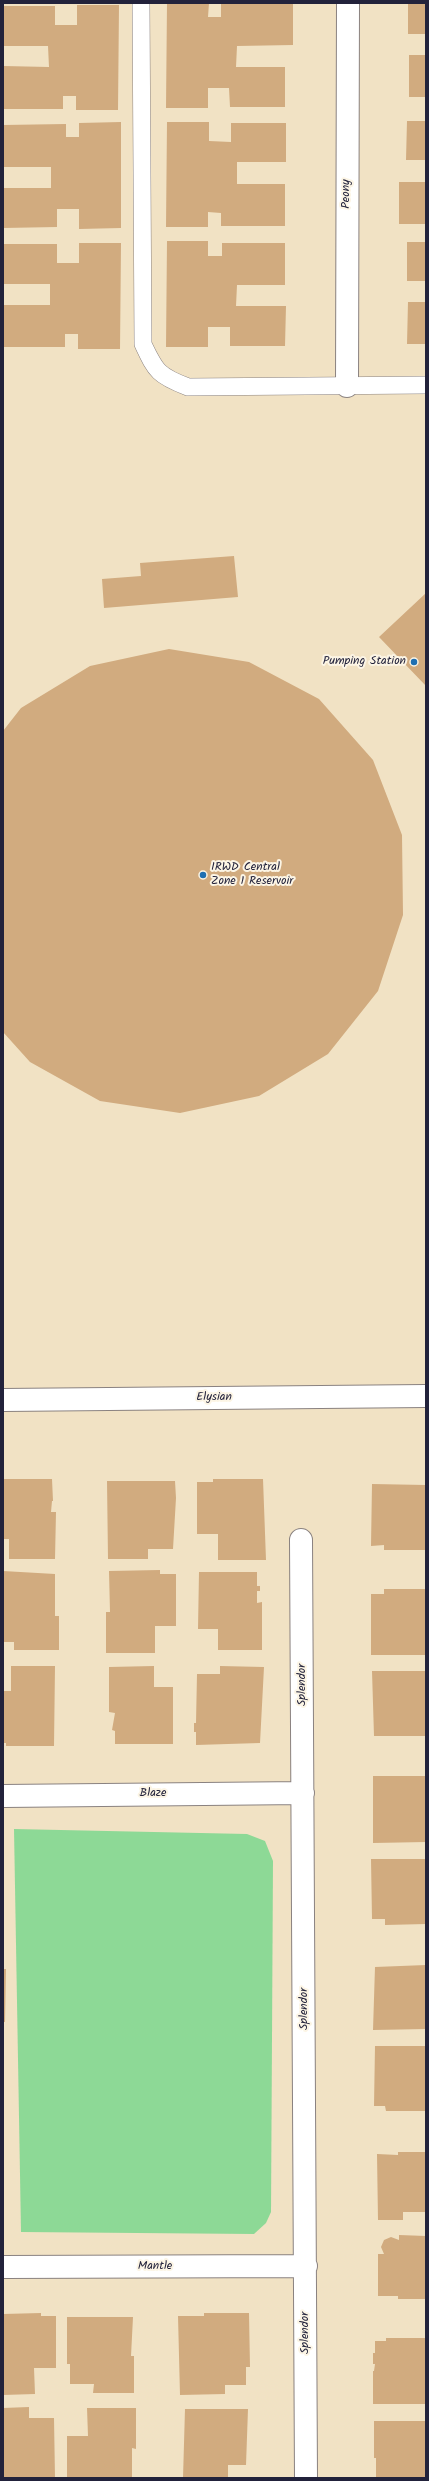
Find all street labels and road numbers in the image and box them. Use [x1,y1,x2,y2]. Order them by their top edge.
street label: Peony [340,179,354,209]
street label: Elysian [196,1391,232,1405]
street label: Splendor [296,1664,310,1706]
street label: Blaze [140,1787,166,1801]
street label: Splendor [298,1988,312,2030]
street label: Mantle [138,2260,172,2274]
street label: Splendor [299,2312,313,2354]

